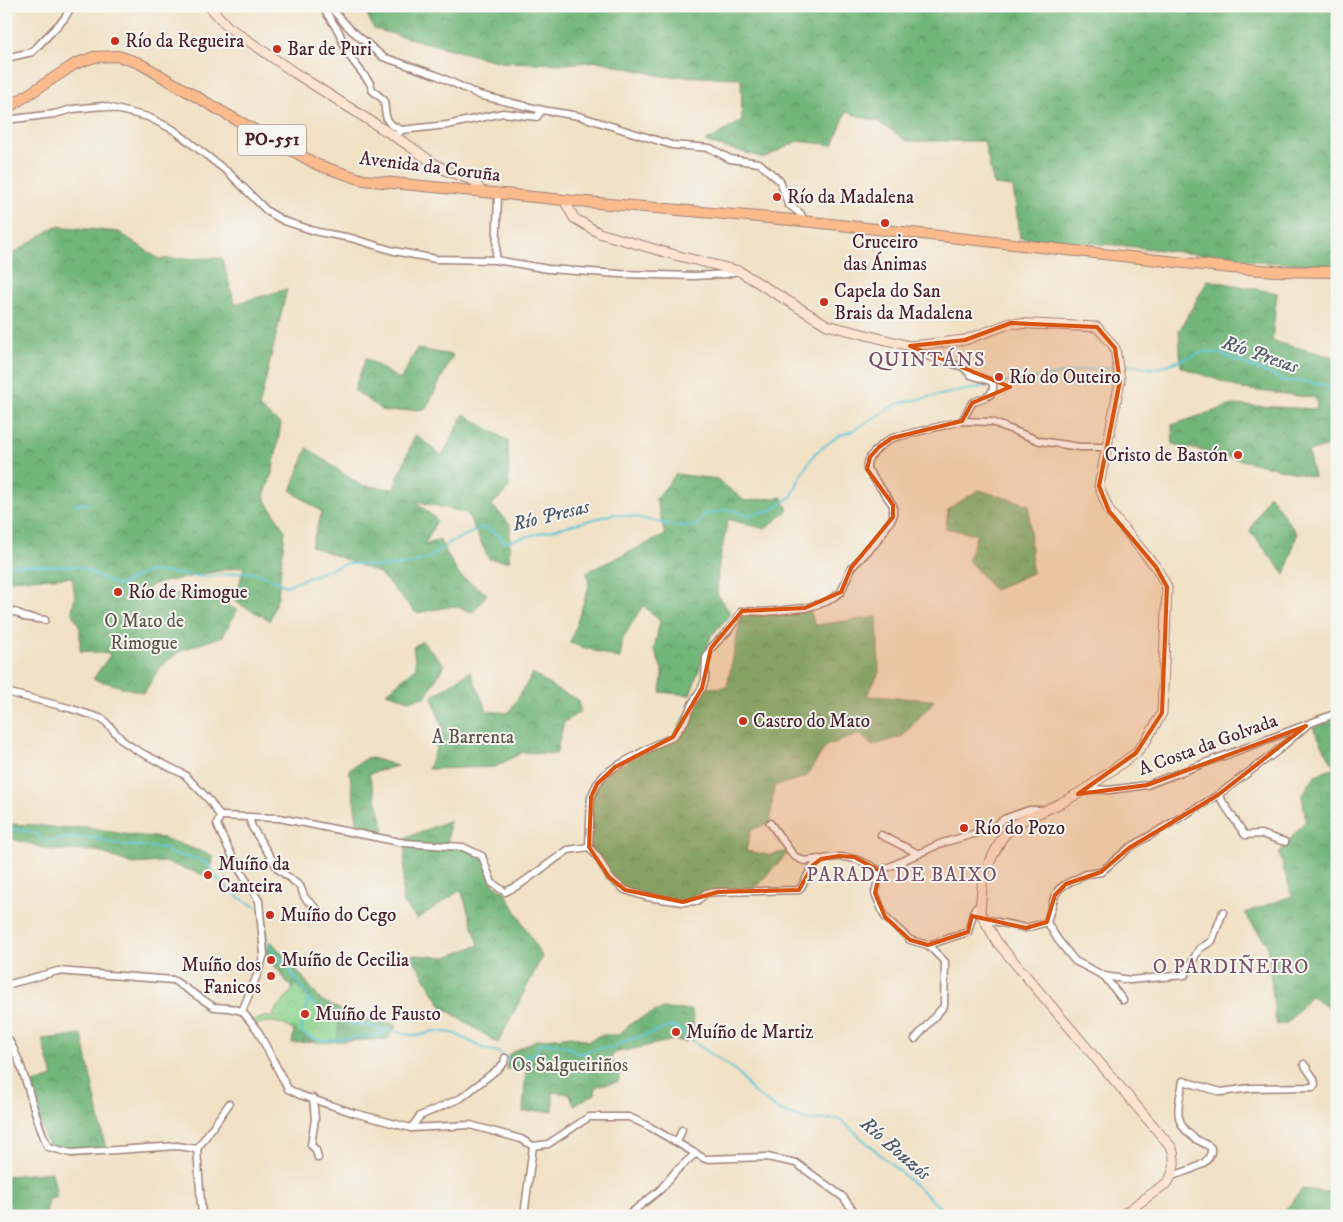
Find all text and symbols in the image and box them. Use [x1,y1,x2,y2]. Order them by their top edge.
place label: Río da Regueira [125,30,244,53]
marker: Río da Regueira [109,35,121,47]
place label: Bar de Puri [287,38,372,61]
marker: Bar de Puri [271,43,283,55]
road number: PO-551 [238,124,306,156]
street label: Avenida da Coruña [358,147,502,187]
place label: Río da Madalena [787,186,914,209]
marker: Río da Madalena [771,191,783,203]
marker: Cruceiro das Ánimas [879,217,891,229]
place label: Cruceiro das Ánimas [843,231,927,276]
place label: Capela do San Brais da Madalena [834,280,973,325]
marker: Capela do San Brais da Madalena [818,296,830,308]
water label: Río Presas [1218,330,1302,380]
district label: QUINTÁNS [869,347,985,373]
place label: Río do Outeiro [1009,366,1120,389]
marker: Río do Outeiro [993,371,1005,383]
place label: Cristo de Bastón [1105,444,1228,467]
marker: Cristo de Bastón [1232,449,1244,461]
water label: Río Presas [509,494,593,538]
place label: Río de Rimogue [128,581,248,604]
marker: Río de Rimogue [112,586,124,598]
park label: O Mato de Rimogue [104,610,184,655]
street label: A Costa da Golvada [1135,709,1281,781]
place label: Castro do Mato [753,710,870,733]
marker: Castro do Mato [737,715,749,727]
park label: A Barrenta [432,726,514,749]
place label: Río do Pozo [974,817,1065,840]
marker: Río do Pozo [958,822,970,834]
place label: Muíño da Canteira [218,853,290,898]
district label: PARADA DE BAIXO [806,863,998,888]
marker: Muíño da Canteira [202,869,214,881]
place label: Muíño do Cego [280,904,396,927]
marker: Muíño do Cego [264,909,276,921]
place label: Muíño de Cecilia [281,949,409,972]
place label: Muíño dos Fanicos [182,954,261,999]
marker: Muíño de Cecilia [265,954,277,966]
district label: O PARDIÑEIRO [1153,954,1309,980]
marker: Muíño dos Fanicos [265,970,277,982]
place label: Muíño de Fausto [315,1003,441,1026]
marker: Muíño de Fausto [299,1008,311,1020]
place label: Muíño de Martiz [686,1021,813,1044]
marker: Muíño de Martiz [670,1026,682,1038]
park label: Os Salgueiriños [512,1054,628,1077]
water label: Río Bouzós [854,1111,936,1187]

